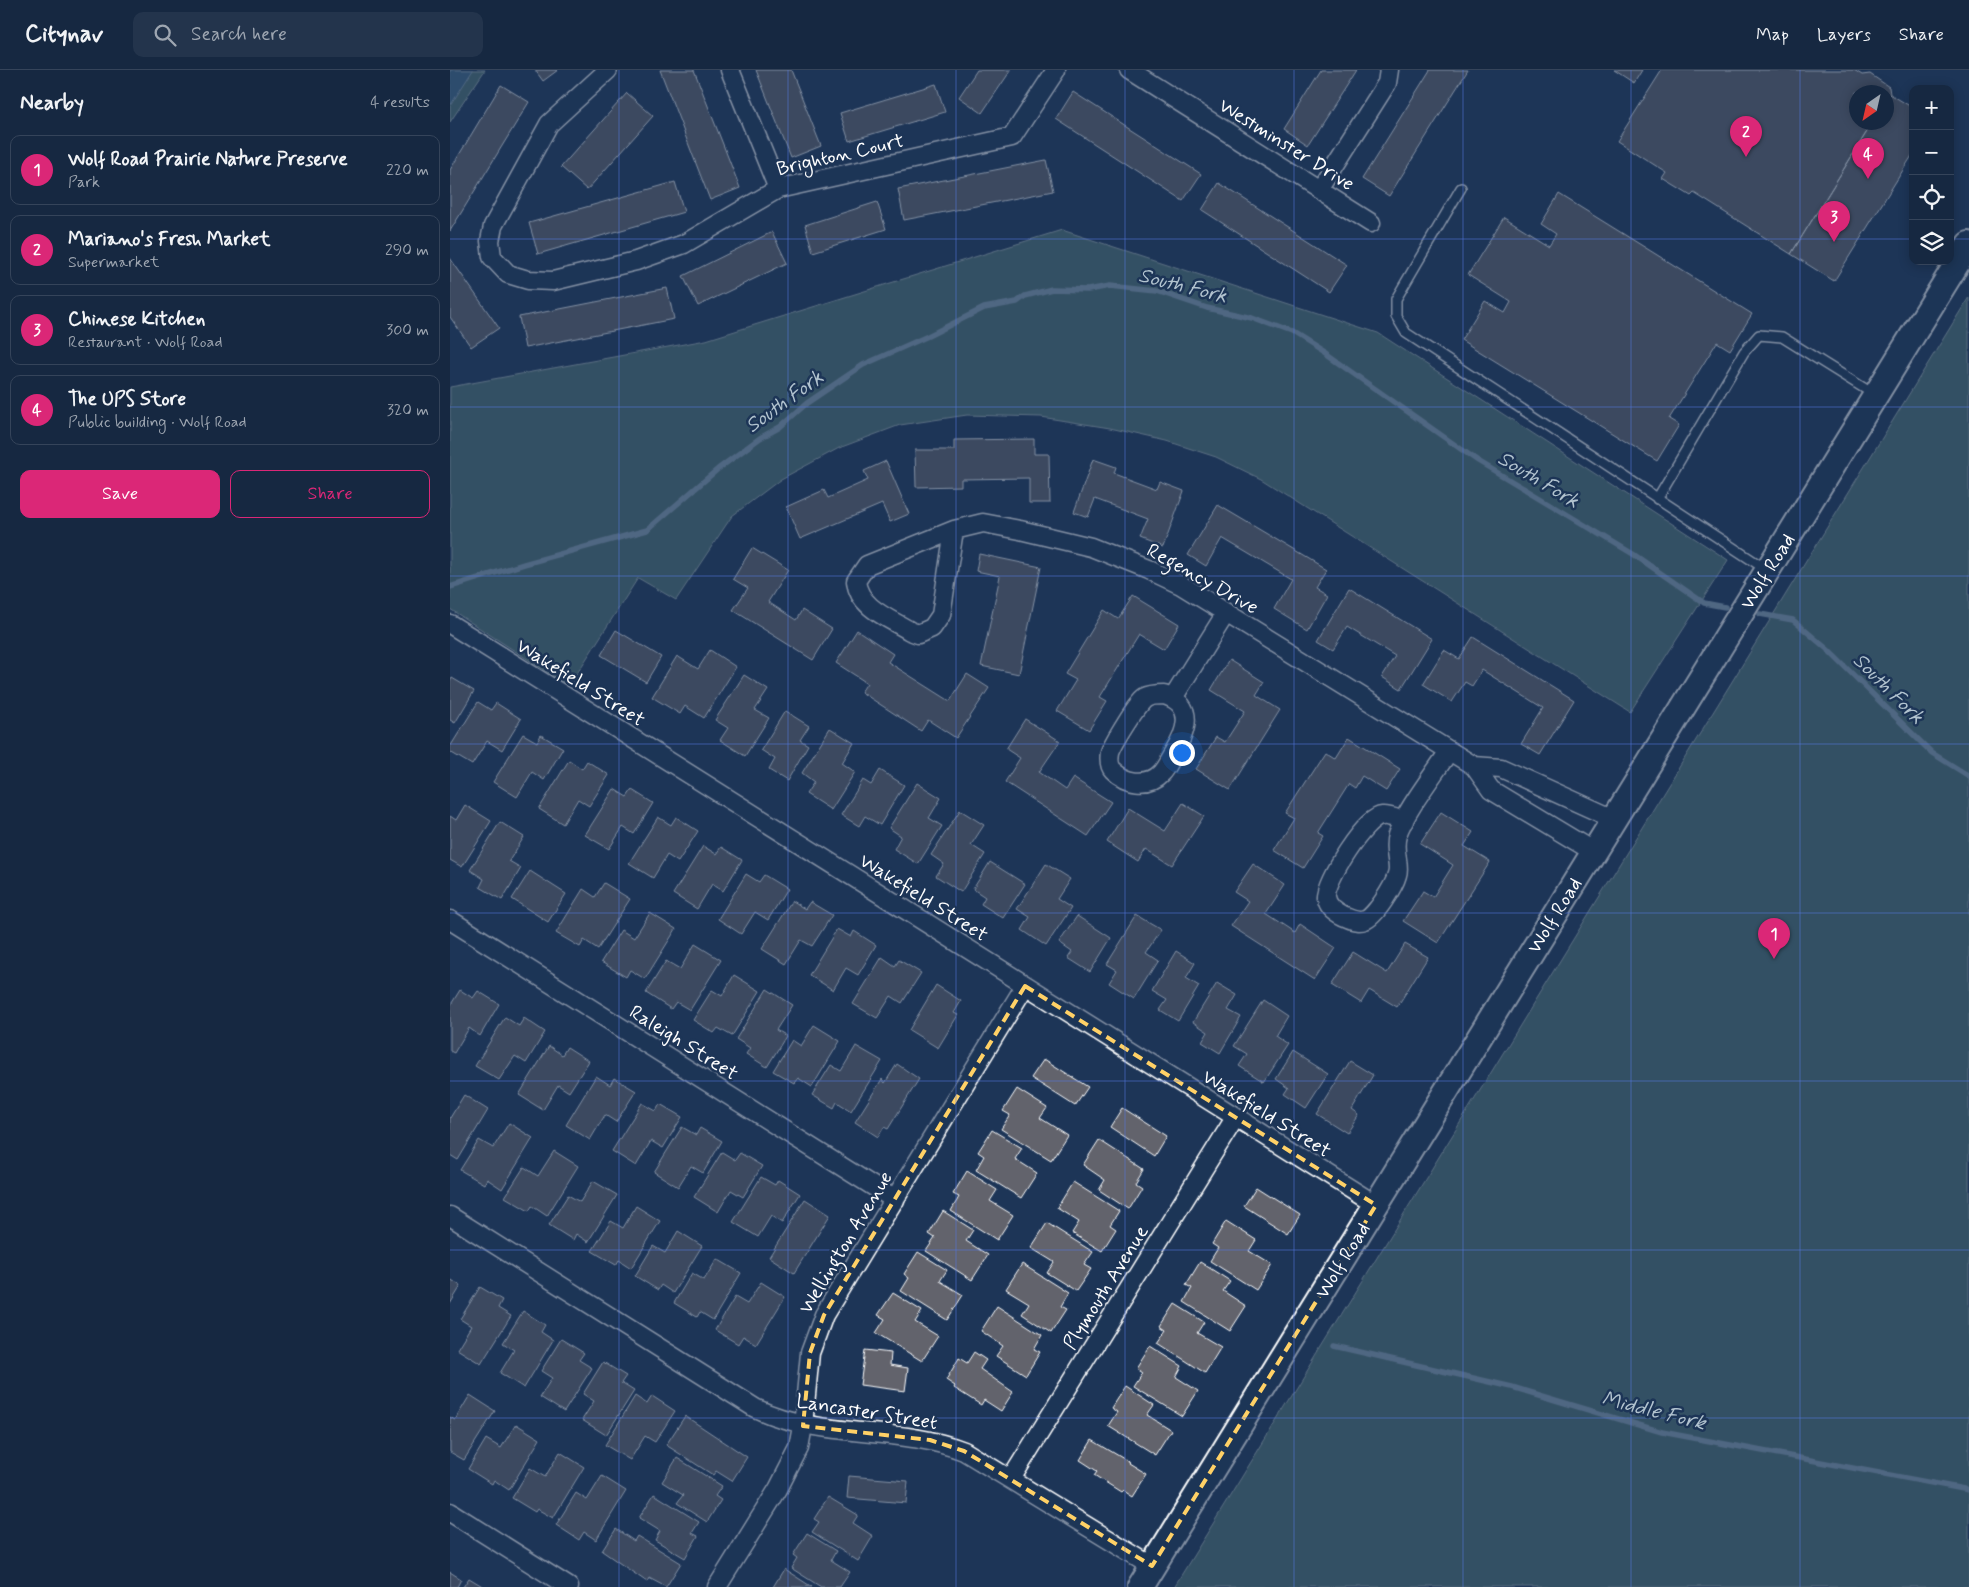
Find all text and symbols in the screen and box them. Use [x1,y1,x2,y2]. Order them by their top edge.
search box [133,12,483,57]
text: Citynav [25,19,103,50]
icon: search [151,21,179,49]
text: Search here [191,22,287,47]
text: Map [1756,23,1789,47]
text: Layers [1817,23,1871,47]
text: Share [1899,23,1944,47]
north arrow [1849,85,1894,130]
map controls [1909,85,1954,265]
button: + [1909,85,1954,130]
text: Nearby [20,89,84,117]
text: 4 results [370,92,430,113]
street label: Westminster Drive [1213,93,1359,198]
pin: 2 [1730,116,1762,157]
street label: Brighton Court [774,128,907,184]
button: − [1909,130,1954,175]
pin: 4 [1852,138,1884,179]
text: Wolf Road Prairie Nature Preserve [68,147,348,172]
text: 1 [33,160,41,181]
text: 220 m [386,160,429,181]
text: Park [68,172,100,193]
button: locate [1909,175,1954,220]
pin: 3 [1818,201,1850,242]
button: layers [1909,220,1954,265]
text: Mariano's Fresh Market [68,227,270,252]
text: 2 [33,240,41,261]
text: 290 m [385,240,429,261]
text: Supermarket [68,252,159,273]
water label: South Fork [1135,261,1230,311]
text: Chinese Kitchen [68,307,205,332]
text: 3 [33,320,41,341]
text: 300 m [386,320,429,341]
text: Restaurant · Wolf Road [68,332,222,353]
water label: South Fork [740,364,829,440]
text: The UPS Store [68,387,186,412]
text: 4 [32,400,42,421]
text: 320 m [387,400,429,421]
text: Public building · Wolf Road [68,412,247,433]
water label: South Fork [1492,445,1584,515]
button: Save [20,470,220,518]
button: Share [230,470,430,518]
street label: Wolf Road [1734,529,1802,615]
street label: Regency Drive [1140,537,1263,623]
street label: Wakefield Street [511,633,650,734]
water label: South Fork [1846,647,1930,731]
your location [1169,740,1195,766]
street label: Wakefield Street [854,848,993,949]
street label: Wolf Road [1521,873,1589,959]
pin: 1 [1758,918,1790,959]
street label: Raleigh Street [624,999,743,1087]
street label: Wakefield Street [1197,1064,1336,1165]
street label: Wellington Avenue [793,1166,901,1320]
street label: Wolf Road [1309,1218,1377,1304]
street label: Plymouth Avenue [1057,1220,1156,1355]
water label: Middle Fork [1599,1385,1710,1438]
street label: Lancaster Street [794,1388,939,1437]

